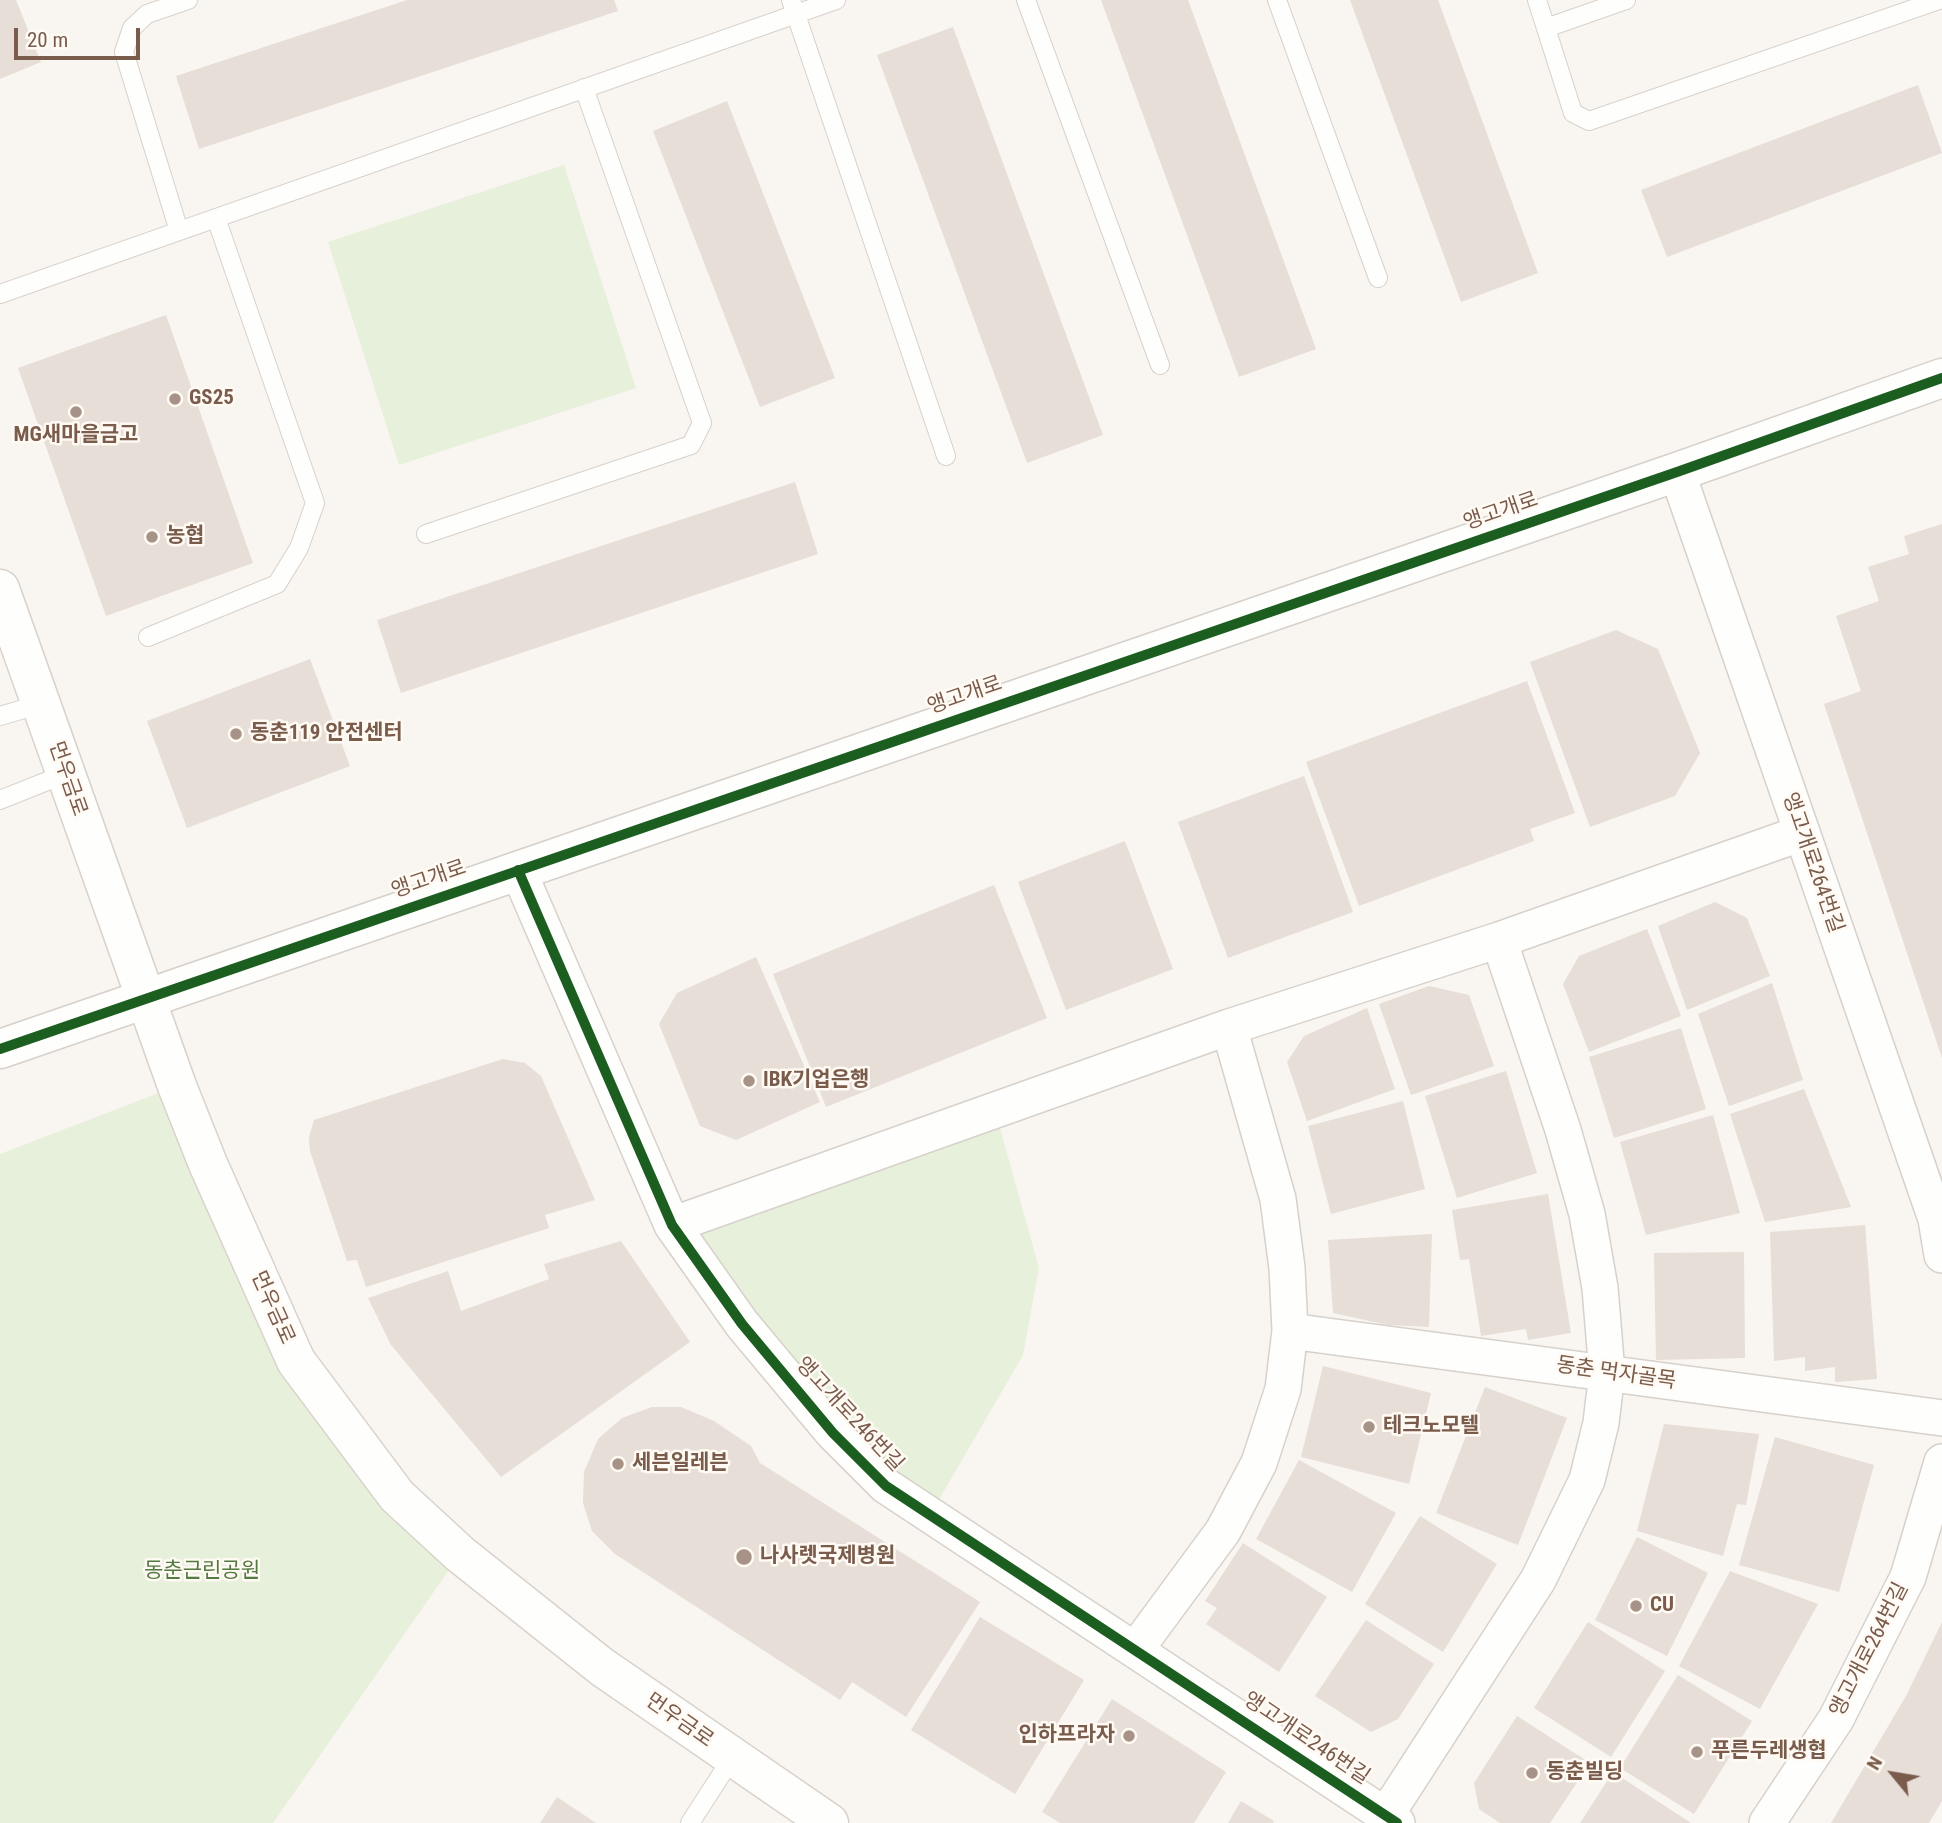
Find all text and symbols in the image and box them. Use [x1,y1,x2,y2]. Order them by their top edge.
scale bar [18,14,144,58]
text: 20 m [27,28,68,52]
place label: GS25 [189,386,234,412]
marker: GS25 [167,391,183,407]
marker: MG새마을금고 [68,404,84,420]
place label: MG새마을금고 [14,423,138,449]
street label: 앵고개로 [1460,488,1542,536]
place label: 농협 [166,524,205,550]
marker: 농협 [144,529,160,545]
street label: 앵고개로 [924,672,1006,720]
place label: 동춘119 안전센터 [250,721,403,747]
marker: 동춘119 안전센터 [228,726,244,742]
street label: 먼우금로 [43,738,91,820]
street label: 앵고개로264번길 [1776,789,1848,937]
street label: 앵고개로 [388,856,470,904]
place label: IBK기업은행 [763,1068,869,1094]
marker: IBK기업은행 [741,1073,757,1089]
street label: 먼우금로 [245,1268,299,1348]
street label: 앵고개로246번길 [790,1353,908,1477]
street label: 동춘 먹자골목 [1554,1353,1678,1395]
place label: 테크노모텔 [1383,1414,1480,1440]
marker: 테크노모텔 [1361,1419,1377,1435]
place label: 세븐일레븐 [632,1451,729,1477]
marker: 세븐일레븐 [610,1456,626,1472]
place label: 나사렛국제병원 [760,1544,895,1570]
marker: 나사렛국제병원 [734,1547,754,1567]
park label: 동춘근린공원 [144,1559,260,1585]
street label: 앵고개로264번길 [1825,1579,1915,1721]
place label: CU [1650,1593,1674,1619]
marker: CU [1628,1598,1644,1614]
street label: 앵고개로246번길 [1238,1687,1374,1791]
street label: 먼우금로 [640,1689,718,1753]
place label: 인하프라자 [1018,1723,1115,1749]
marker: 인하프라자 [1121,1728,1137,1744]
place label: 푸른두레생협 [1711,1739,1827,1765]
north arrow [1858,1739,1928,1809]
marker: 푸른두레생협 [1689,1744,1705,1760]
text: N [1862,1752,1887,1774]
place label: 동춘빌딩 [1546,1760,1623,1786]
marker: 동춘빌딩 [1524,1765,1540,1781]

